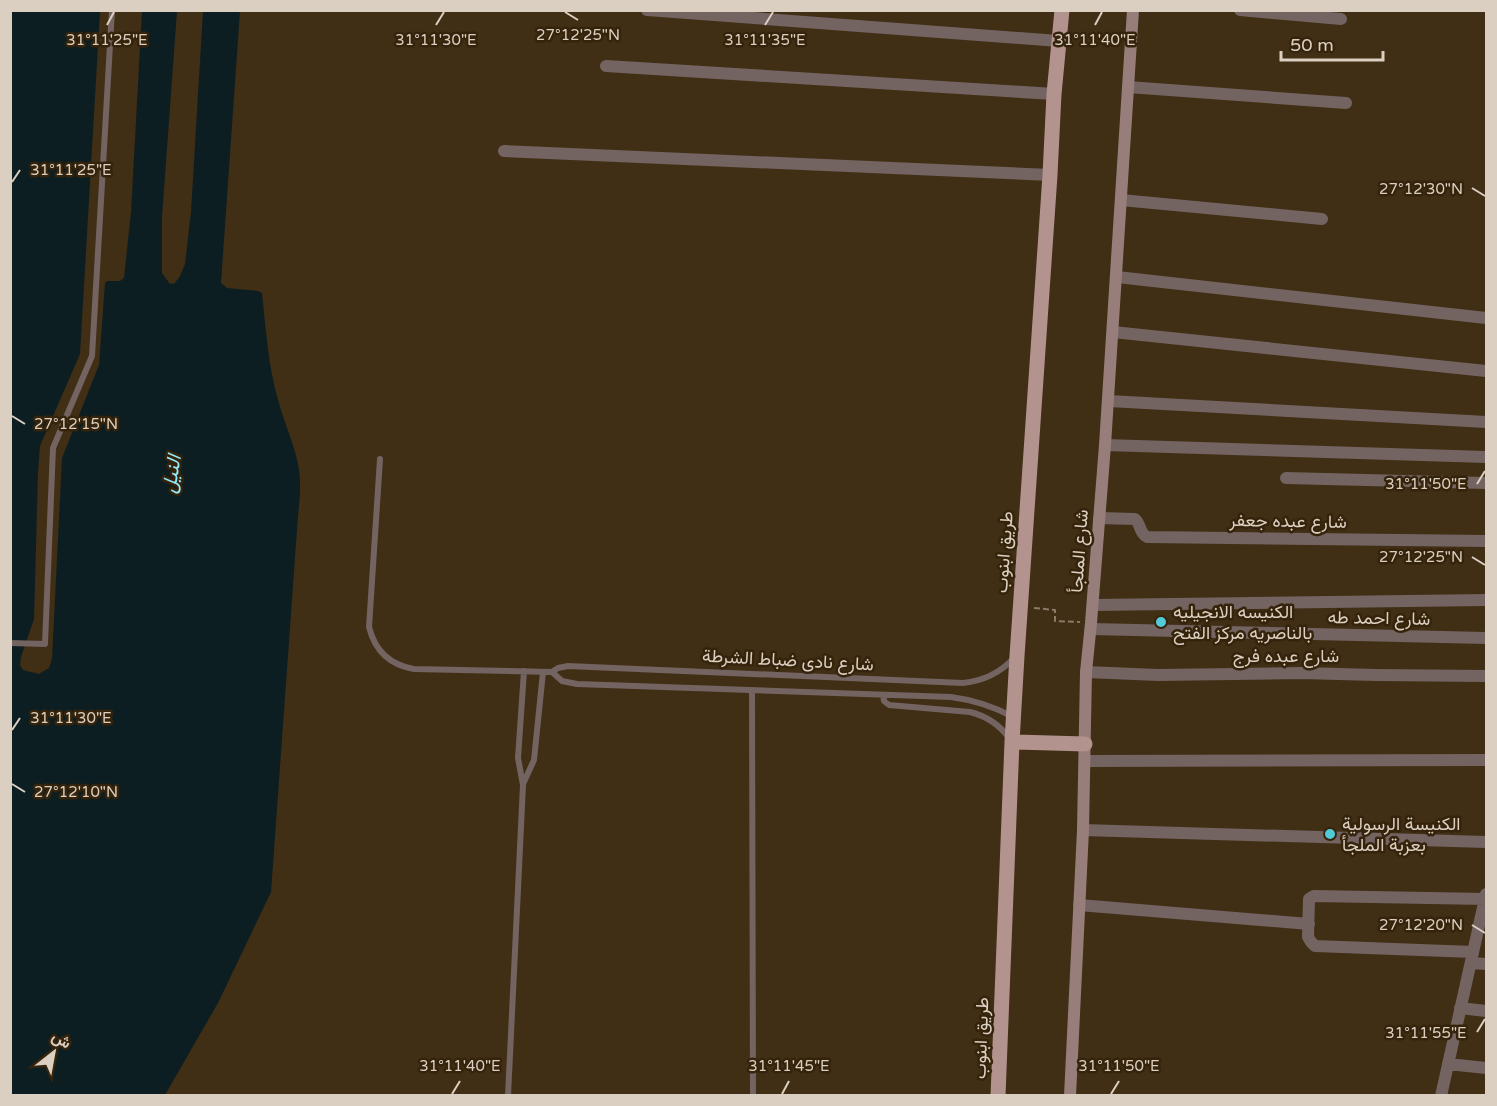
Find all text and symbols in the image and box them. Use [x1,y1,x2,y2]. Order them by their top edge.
scale bar [1281,24,1383,62]
text: 27°12'25"N [536,26,620,44]
text: 31°11'25"E [66,31,148,49]
text: 31°11'30"E [395,31,477,49]
text: 31°11'35"E [724,31,806,49]
text: 31°11'40"E [1054,31,1136,49]
text: 50 m [1290,34,1334,56]
text: 31°11'25"E [30,161,112,179]
text: 27°12'30"N [1379,180,1463,198]
text: 27°12'15"N [34,415,118,433]
water label: النيل [157,451,187,495]
text: 31°11'50"E [1385,475,1467,493]
street label: شارع الملجأ [1065,509,1094,593]
street label: شارع عبده جعفر [1228,509,1347,534]
street label: طريق ابنوب [990,510,1018,594]
text: 27°12'25"N [1379,548,1463,566]
place label: الكنيسه الانجيليه بالناصريه مركز الفتح [1173,601,1312,645]
street label: شارع احمد طه [1327,606,1431,631]
marker: الكنيسه الانجيليه بالناصريه مركز الفتح [1154,615,1168,629]
street label: شارع نادى ضباط الشرطة [702,645,874,676]
street label: شارع عبده فرج [1233,645,1339,668]
text: 31°11'30"E [30,709,112,727]
text: 27°12'10"N [34,783,118,801]
place label: الكنيسة الرسولية بعزبة الملجأ [1342,813,1461,856]
marker: الكنيسة الرسولية بعزبة الملجأ [1323,827,1337,841]
text: 27°12'20"N [1379,916,1463,934]
street label: طريق ابنوب [969,997,993,1079]
north arrow [24,1022,84,1082]
text: 31°11'55"E [1385,1024,1467,1042]
text: ش [48,1026,75,1054]
text: 31°11'40"E [419,1057,501,1075]
text: 31°11'45"E [748,1057,830,1075]
text: 31°11'50"E [1078,1057,1160,1075]

